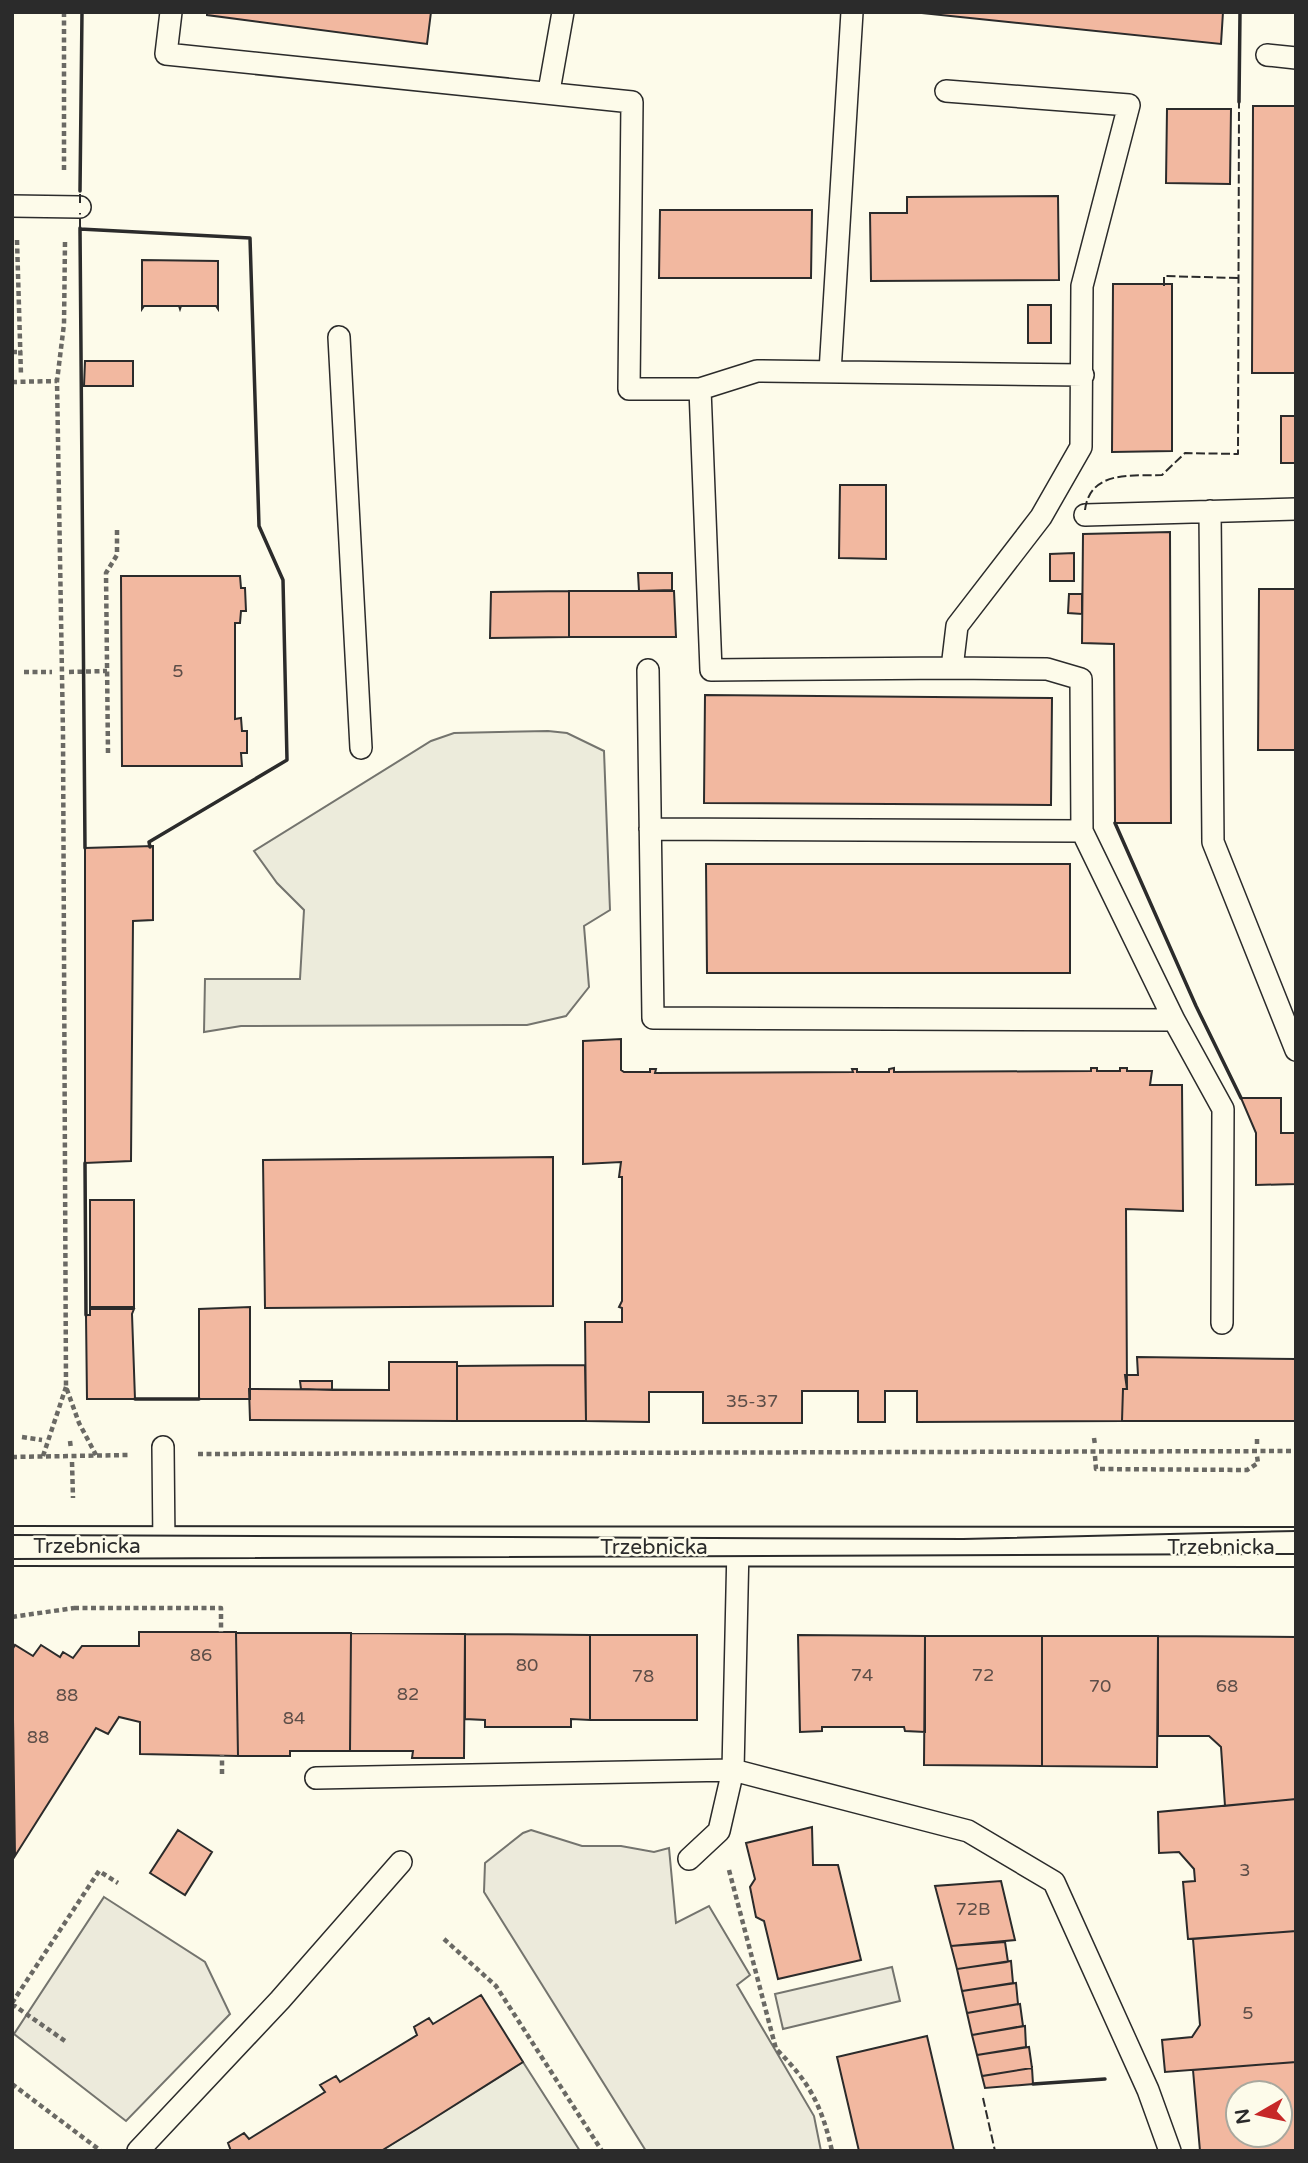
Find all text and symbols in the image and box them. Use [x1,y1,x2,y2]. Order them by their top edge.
house number: 5 [172,660,184,682]
house number: 35-37 [726,1390,778,1412]
street label: Trzebnicka [33,1534,141,1559]
street label: Trzebnicka [600,1535,708,1560]
street label: Trzebnicka [1167,1535,1275,1560]
house number: 86 [190,1644,212,1666]
house number: 80 [516,1654,538,1676]
house number: 74 [851,1664,873,1686]
house number: 72 [972,1664,994,1686]
house number: 78 [632,1665,654,1687]
house number: 70 [1089,1675,1111,1697]
house number: 68 [1216,1675,1238,1697]
house number: 82 [397,1683,419,1705]
house number: 88 [56,1684,78,1706]
house number: 84 [283,1707,305,1729]
house number: 88 [27,1726,49,1748]
house number: 3 [1239,1859,1251,1881]
house number: 72B [955,1898,991,1920]
house number: 5 [1242,2002,1254,2024]
north arrow [1224,2079,1294,2149]
text: N [1231,2107,1255,2126]

